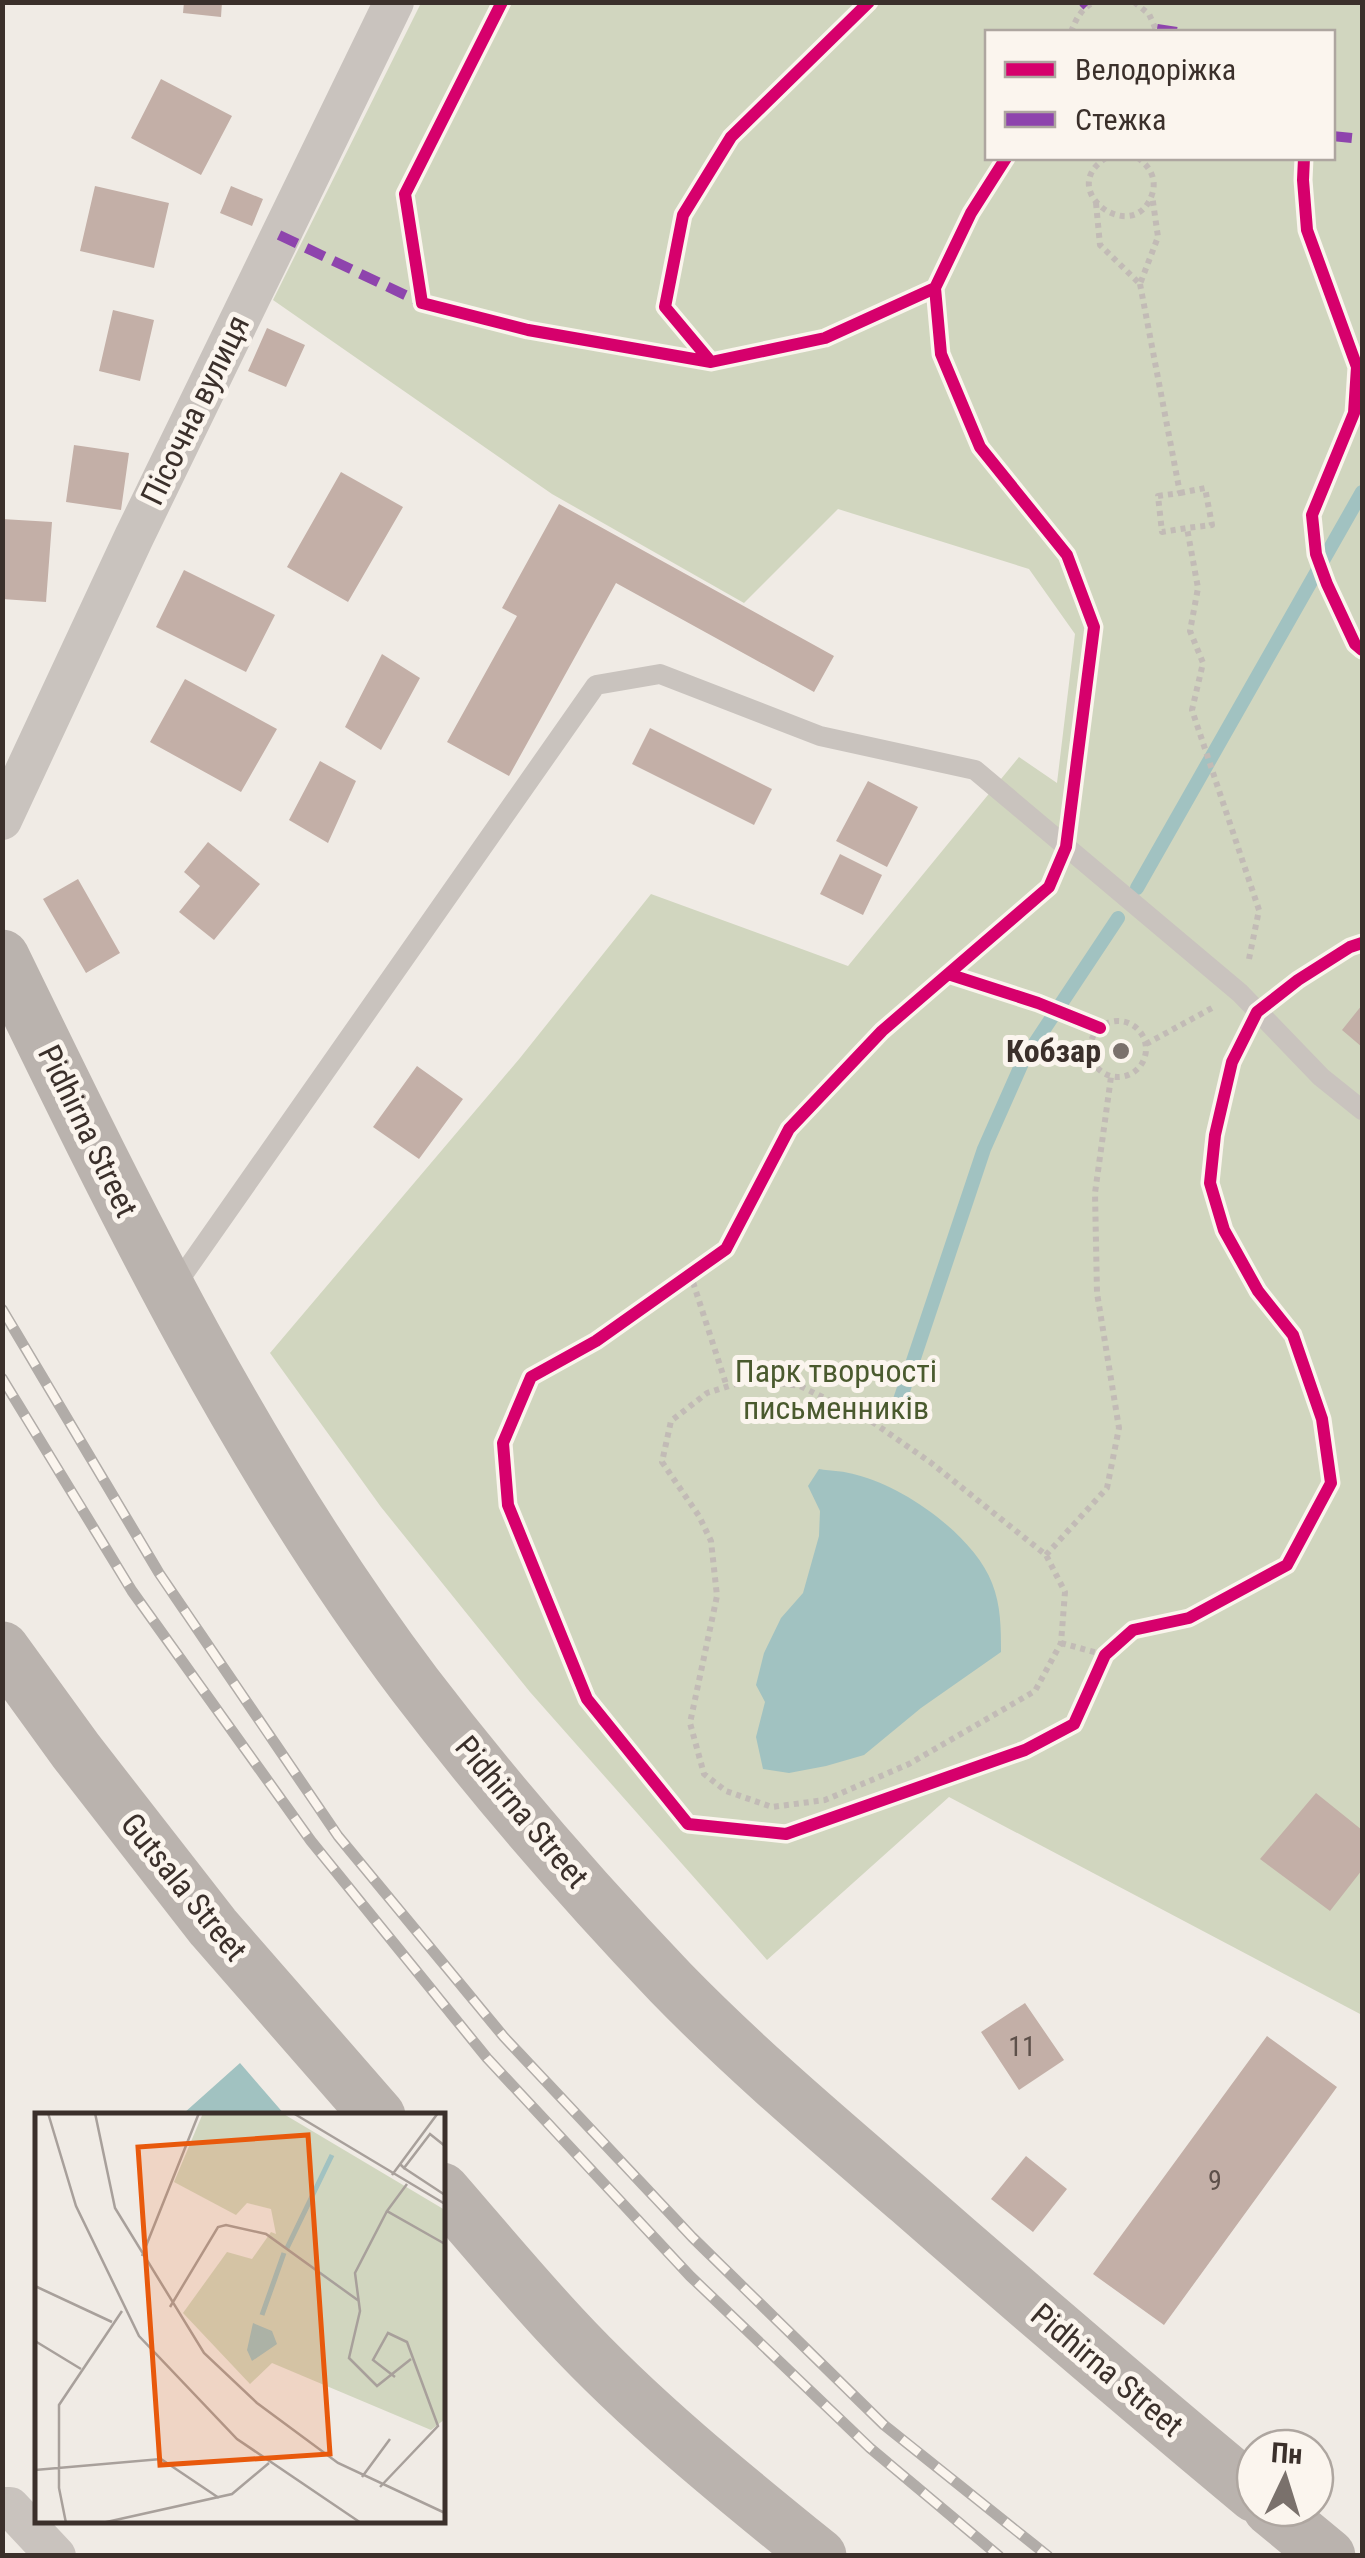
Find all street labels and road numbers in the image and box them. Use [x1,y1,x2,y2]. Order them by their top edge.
street label: Пісочна вулиця [133,309,257,511]
street label: Pidhirna Street [30,1039,146,1223]
street label: Pidhirna Street [447,1728,597,1896]
street label: Gutsala Street [113,1806,255,1968]
street label: Pidhirna Street [1023,2295,1191,2445]

